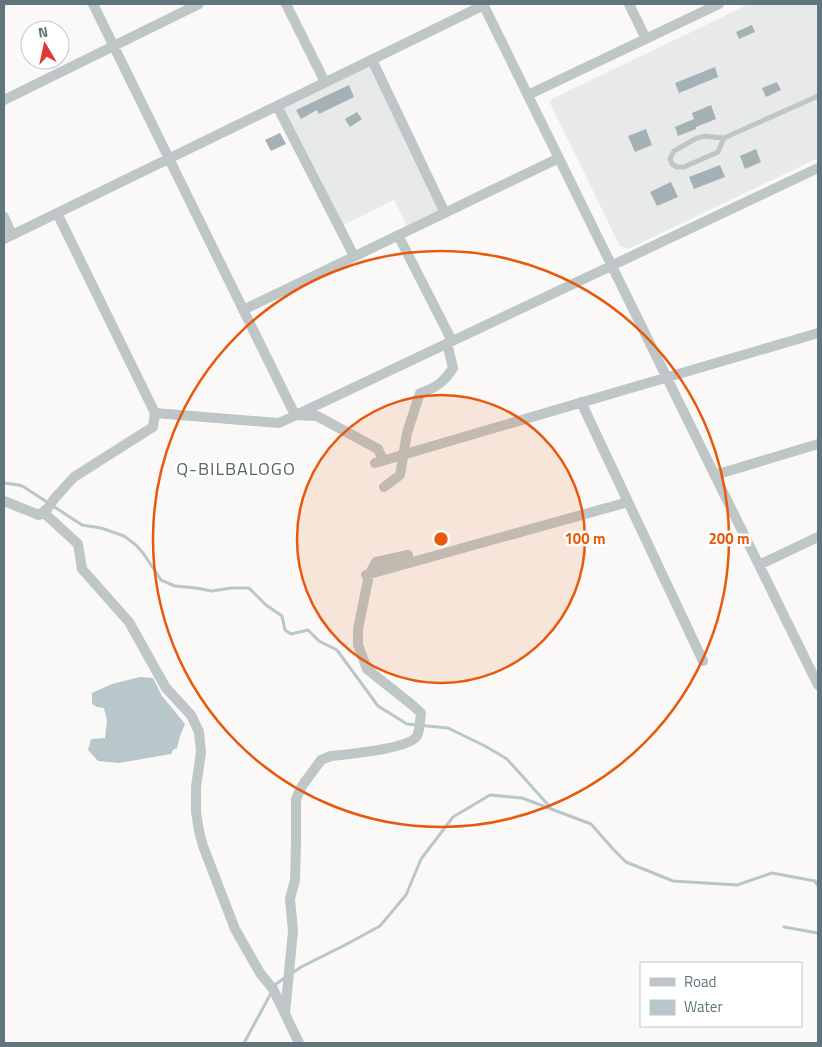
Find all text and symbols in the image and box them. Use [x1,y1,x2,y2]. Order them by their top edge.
north arrow [20,20,70,70]
text: N [36,21,49,43]
district label: Q-BILBALOGO [176,455,296,482]
text: 100 m [564,527,606,550]
text: 200 m [708,527,750,550]
centre of rings [432,530,450,548]
legend [640,962,802,1027]
text: Road [684,970,716,993]
text: Water [684,995,723,1018]

